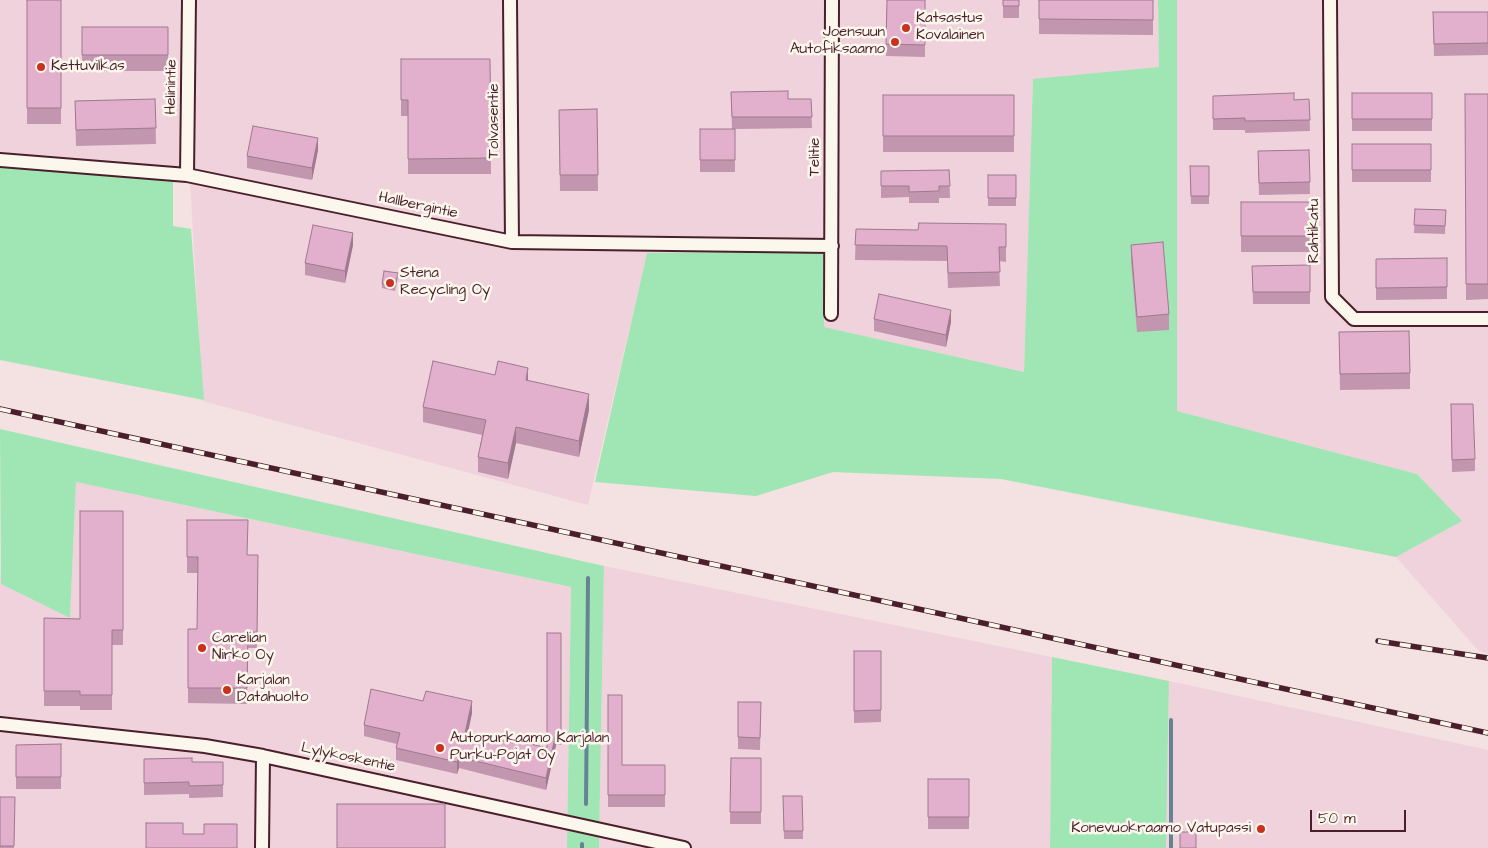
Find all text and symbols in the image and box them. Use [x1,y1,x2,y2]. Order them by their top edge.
place label: Katsastus Kovalainen [916,10,984,45]
marker: Katsastus Kovalainen [900,22,912,34]
place label: Joensuun Autofiksaamo [790,24,885,59]
marker: Joensuun Autofiksaamo [889,36,901,48]
place label: Kettuvilkas [51,58,125,76]
street label: Helinintie [163,59,181,115]
marker: Kettuvilkas [35,61,47,73]
street label: Tolvasentie [486,83,504,159]
street label: Telitie [807,138,825,176]
street label: Hallbergintie [377,189,459,223]
street label: Rahtikatu [1306,199,1324,263]
place label: Stena Recycling Oy [400,265,490,300]
marker: Stena Recycling Oy [384,277,396,289]
place label: Carelian Nirko Oy [212,630,274,665]
marker: Carelian Nirko Oy [196,642,208,654]
place label: Karjalan Datahuolto [237,672,308,707]
marker: Karjalan Datahuolto [221,684,233,696]
place label: Autopurkaamo Karjalan Purku-Pojat Oy [450,730,609,765]
street label: Lylykoskentie [299,739,397,777]
marker: Autopurkaamo Karjalan Purku-Pojat Oy [434,742,446,754]
scale bar [1313,800,1409,832]
text: 50 m [1318,808,1356,829]
place label: Konevuokraamo Vatupassi [1071,820,1251,838]
marker: Konevuokraamo Vatupassi [1255,823,1267,835]

